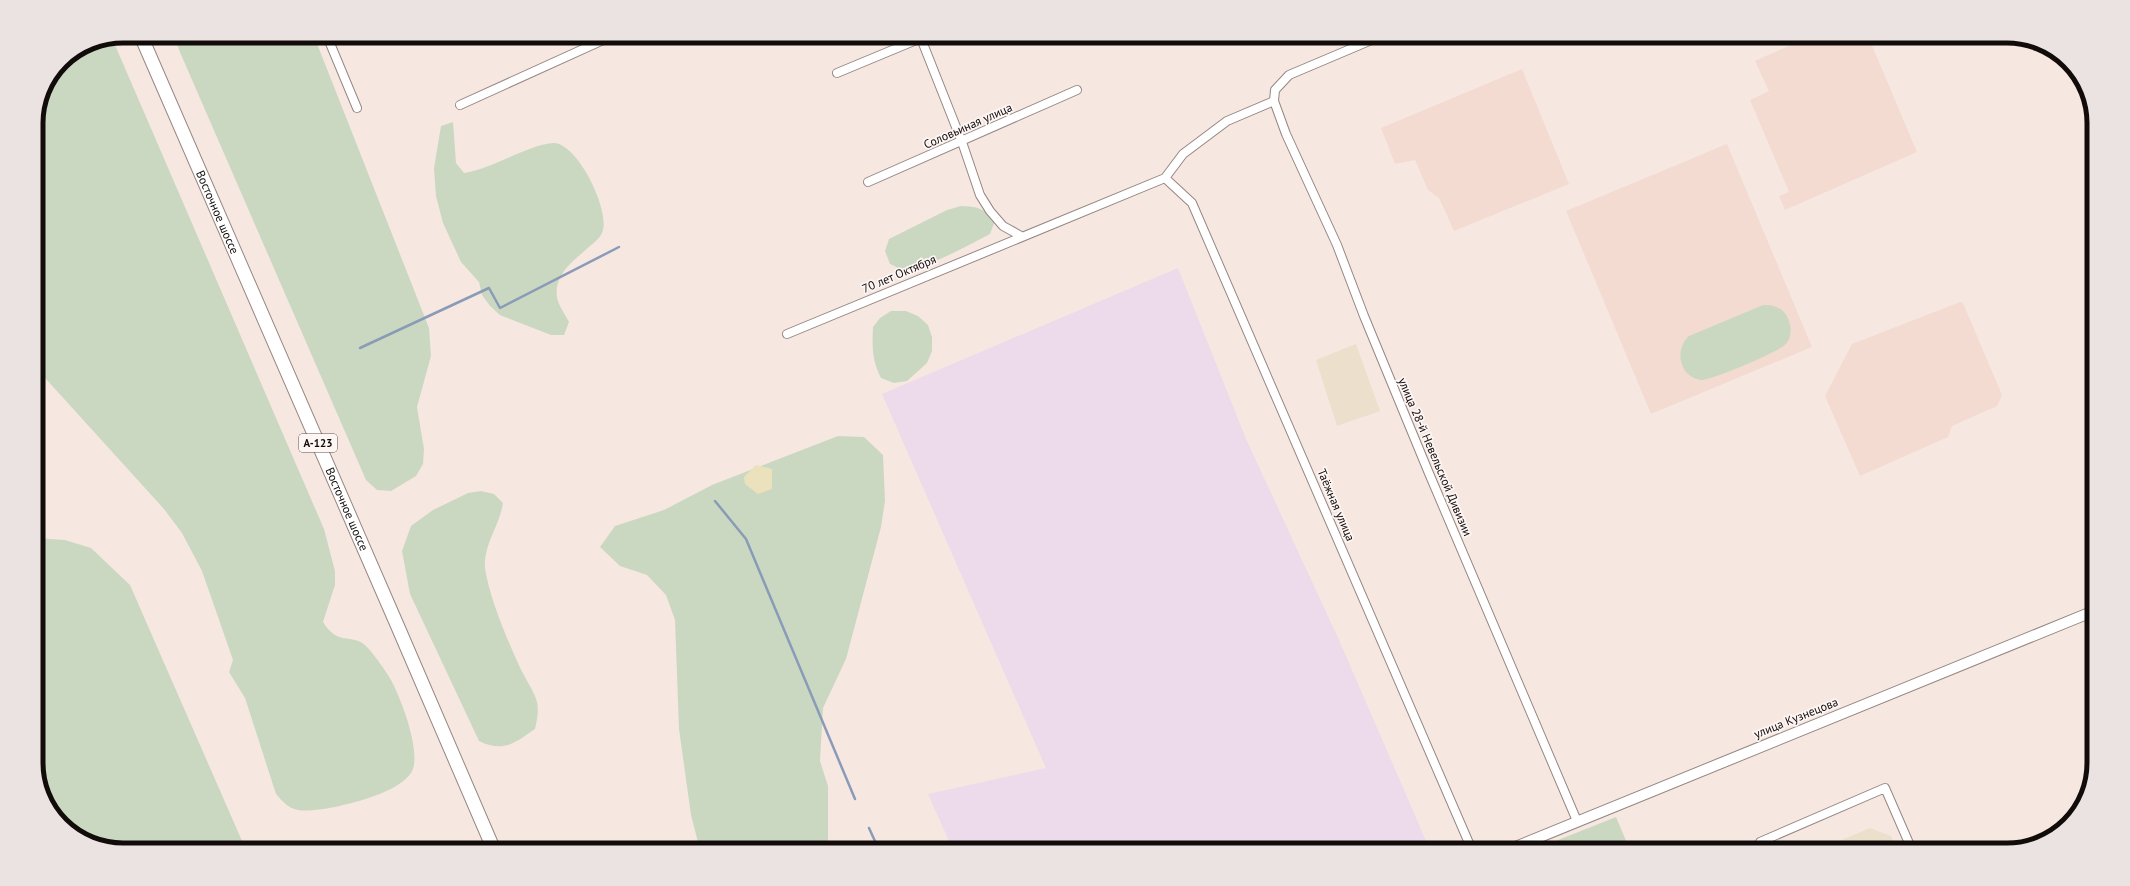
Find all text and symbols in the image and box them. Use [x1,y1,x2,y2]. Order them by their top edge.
street label: Соловьиная улица [921,99,1014,152]
street label: Восточное шоссе [193,168,242,256]
street label: 70 лет Октября [859,251,938,296]
street label: улица 28-й Невельской Дивизии [1395,375,1476,538]
road number: А-123 [299,434,337,452]
street label: Восточное шоссе [322,465,372,553]
street label: Таёжная улица [1314,466,1358,543]
street label: улица Кузнецова [1752,694,1840,741]

